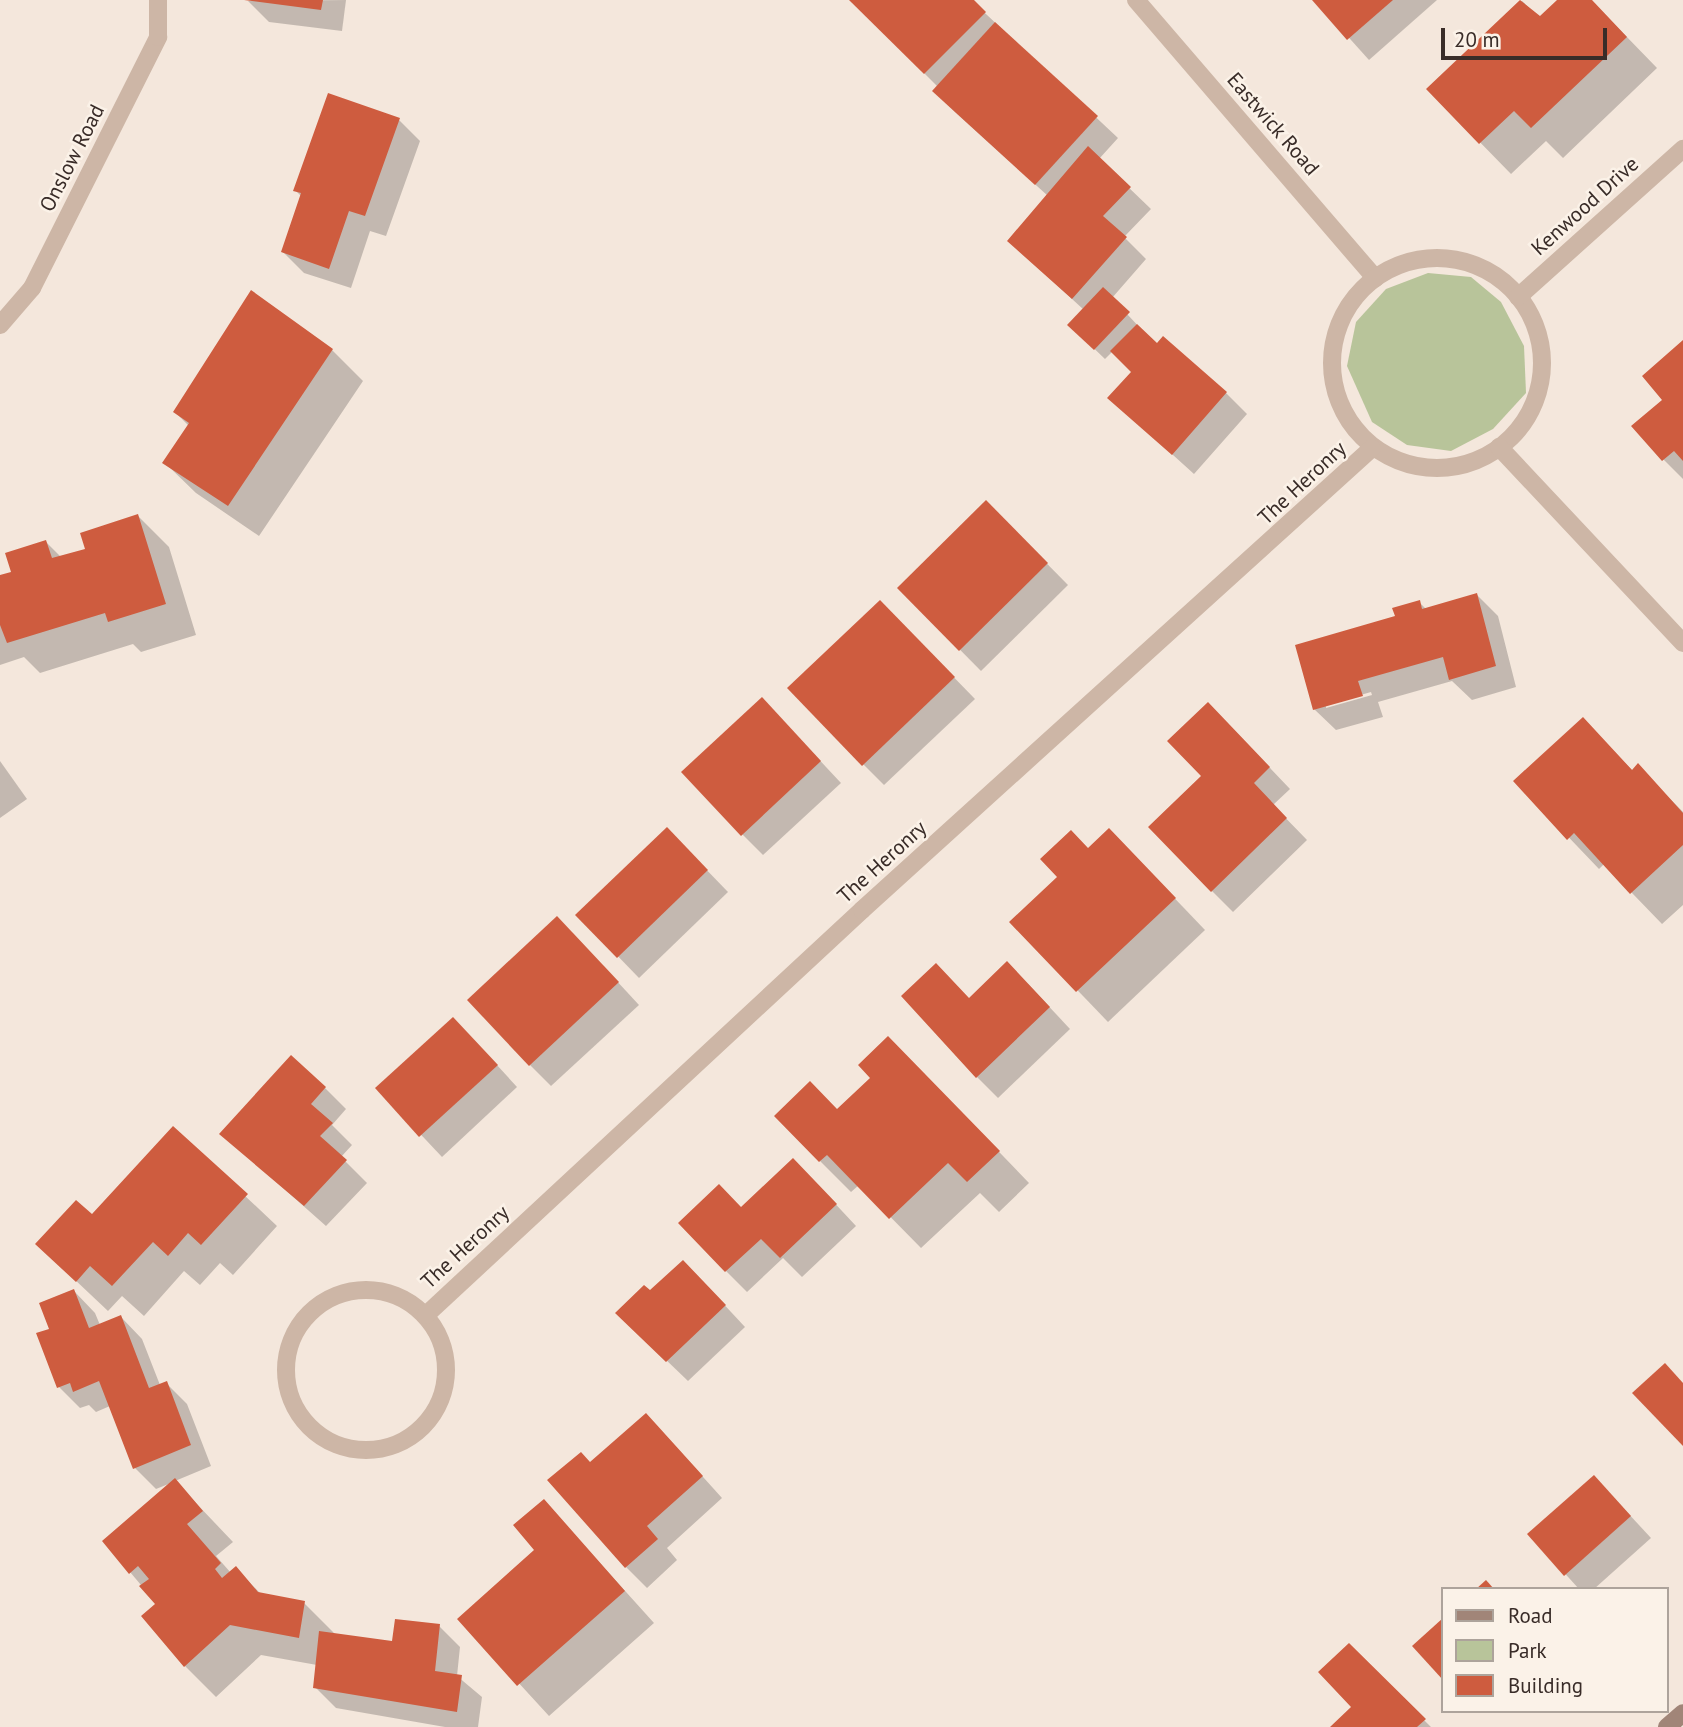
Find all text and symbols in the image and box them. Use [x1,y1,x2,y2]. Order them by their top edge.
scale bar [1445,14,1611,58]
text: 20 m [1454,26,1500,53]
street label: Eastwick Road [1221,67,1325,181]
street label: Onslow Road [34,100,110,216]
street label: Kenwood Drive [1526,151,1644,261]
street label: The Heronry [1253,436,1351,530]
street label: The Heronry [832,815,932,909]
street label: The Heronry [416,1200,514,1294]
legend [1442,1587,1669,1713]
text: Road [1508,1602,1552,1629]
text: Park [1508,1637,1547,1664]
text: Building [1508,1672,1583,1699]

